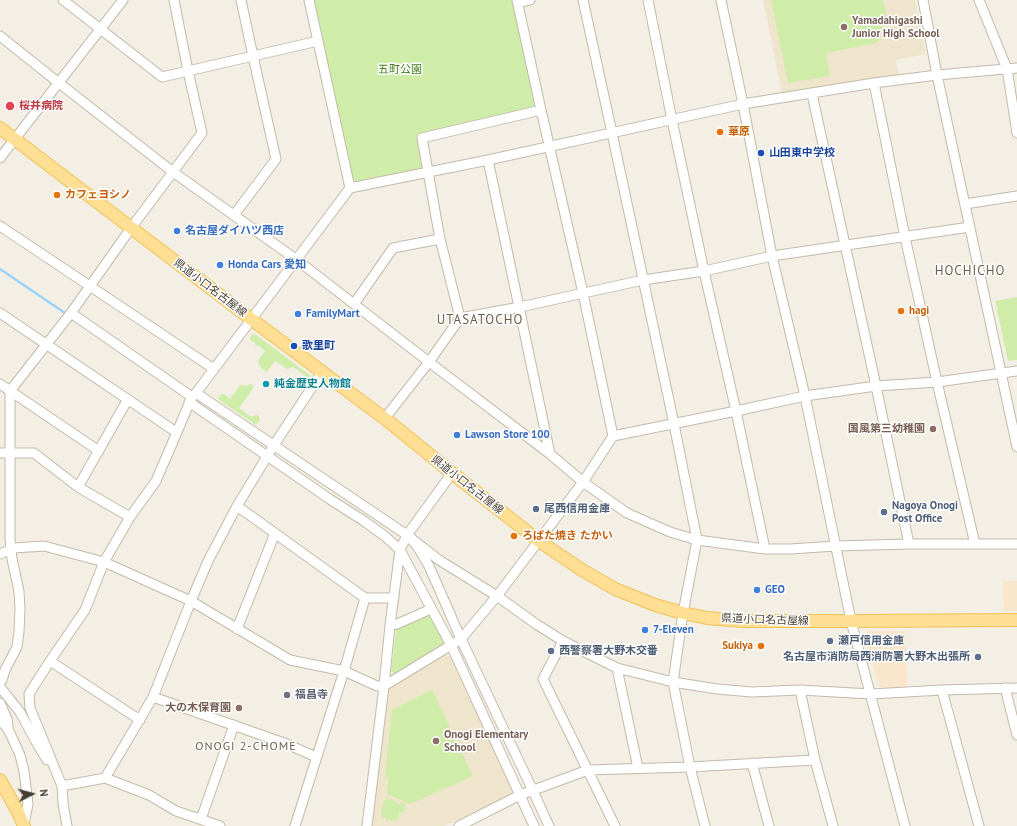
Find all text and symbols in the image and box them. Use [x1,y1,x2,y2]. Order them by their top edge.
place label: Yamadahigashi Junior High School [852,14,940,40]
marker: Yamadahigashi Junior High School [839,22,849,32]
park label: 五町公園 [378,63,422,77]
place label: 桜井病院 [19,99,63,113]
marker: 桜井病院 [4,100,16,112]
place label: 華原 [728,125,750,139]
marker: 華原 [715,127,725,137]
place label: 山田東中学校 [769,146,835,160]
marker: 山田東中学校 [756,148,766,158]
place label: カフェヨシノ [65,188,131,202]
marker: カフェヨシノ [52,190,62,200]
place label: 名古屋ダイハツ西店 [185,224,284,238]
marker: 名古屋ダイハツ西店 [172,226,182,236]
street label: 県道小口名古屋線 [171,256,249,320]
place label: Honda Cars 愛知 [228,258,306,272]
marker: Honda Cars 愛知 [215,260,225,270]
district label: HOCHICHO [935,263,1005,279]
place label: hagi [909,304,929,318]
marker: hagi [896,306,906,316]
place label: FamilyMart [306,307,360,321]
marker: FamilyMart [293,309,303,319]
district label: UTASATOCHO [437,312,523,328]
place label: 歌里町 [302,339,335,353]
marker: 歌里町 [289,341,299,351]
place label: 純金歴史人物館 [274,377,351,391]
marker: 純金歴史人物館 [261,379,271,389]
place label: 国風第三幼稚園 [848,422,925,436]
marker: 国風第三幼稚園 [928,424,938,434]
place label: Lawson Store 100 [465,428,550,442]
marker: Lawson Store 100 [452,430,462,440]
street label: 県道小口名古屋線 [428,453,506,517]
place label: Nagoya Onogi Post Office [892,499,958,525]
place label: 尾西信用金庫 [544,502,610,516]
marker: 尾西信用金庫 [531,504,541,514]
marker: Nagoya Onogi Post Office [879,507,889,517]
place label: ろばた焼き たかい [522,529,613,543]
marker: ろばた焼き たかい [509,531,519,541]
place label: GEO [765,583,785,597]
marker: GEO [752,585,762,595]
street label: 県道小口名古屋線 [721,612,809,628]
place label: 7-Eleven [653,623,694,637]
marker: 7-Eleven [640,625,650,635]
place label: 瀬戸信用金庫 [838,634,904,648]
marker: 瀬戸信用金庫 [825,636,835,646]
place label: Sukiya [722,639,753,653]
marker: Sukiya [756,641,766,651]
place label: 西警察署大野木交番 [559,644,658,658]
marker: 西警察署大野木交番 [546,646,556,656]
place label: 名古屋市消防局西消防署大野木出張所 [783,650,970,664]
marker: 名古屋市消防局西消防署大野木出張所 [973,652,983,662]
place label: 福昌寺 [295,688,328,702]
marker: 福昌寺 [282,690,292,700]
place label: 大の木保育園 [165,701,231,715]
marker: 大の木保育園 [234,703,244,713]
place label: Onogi Elementary School [444,728,528,754]
marker: Onogi Elementary School [431,736,441,746]
district label: ONOGI 2-CHOME [195,740,297,754]
north arrow [12,774,52,814]
text: N [37,788,51,797]

